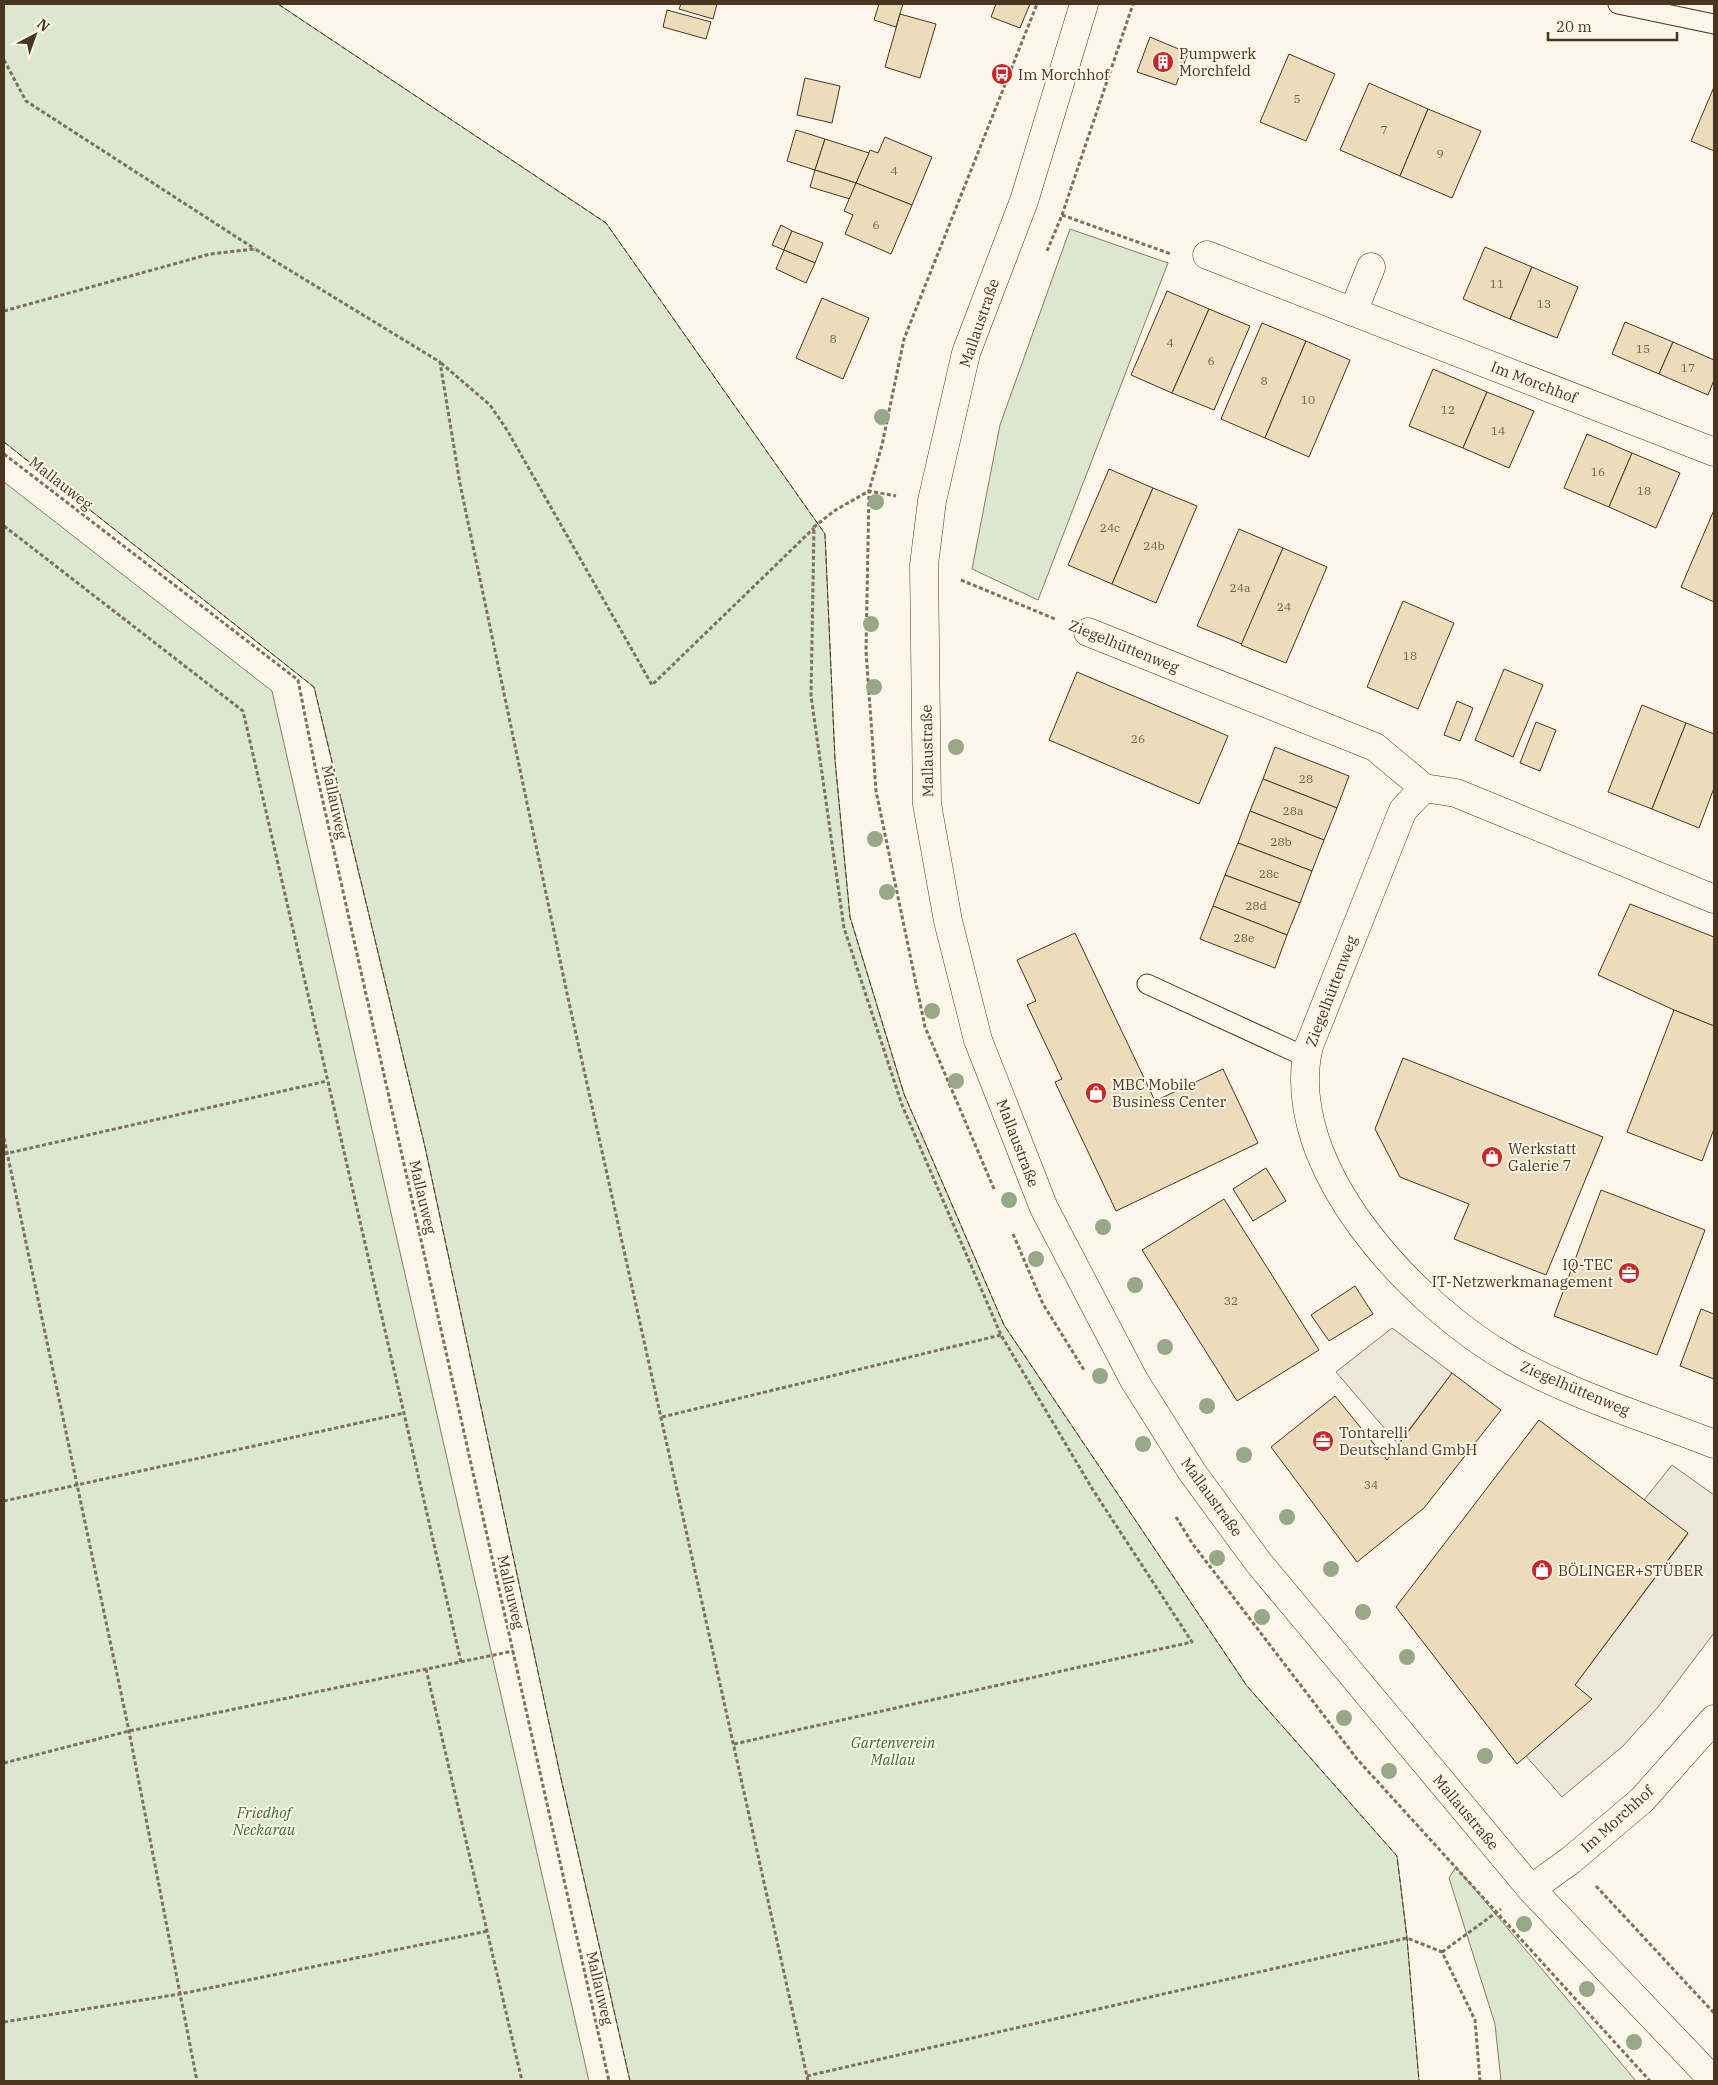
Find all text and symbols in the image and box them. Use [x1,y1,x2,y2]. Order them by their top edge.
north arrow [10,10,60,60]
scale bar [1548,10,1677,42]
text: N [33,15,54,36]
text: 20 m [1556,17,1592,36]
place label: Pumpwerk Morchfeld [1179,44,1256,80]
building icon: Pumpwerk Morchfeld [1151,50,1175,74]
bus stop icon: Im Morchhof [990,62,1014,86]
place label: Im Morchhof [1018,65,1110,84]
house number: 5 [1293,91,1301,106]
house number: 7 [1380,122,1388,137]
house number: 9 [1436,146,1444,161]
house number: 4 [890,163,898,178]
house number: 6 [872,217,880,232]
street label: Mallaustraße [955,276,1003,370]
house number: 11 [1490,276,1504,291]
house number: 13 [1537,296,1551,311]
house number: 8 [829,331,837,346]
house number: 4 [1166,335,1174,350]
house number: 15 [1636,341,1650,356]
house number: 6 [1207,353,1215,368]
street label: Im Morchhof [1488,357,1581,408]
house number: 17 [1681,360,1695,375]
house number: 8 [1260,373,1268,388]
house number: 10 [1301,392,1315,407]
house number: 12 [1441,402,1455,417]
house number: 14 [1491,423,1505,438]
street label: Mallauweg [25,452,97,514]
house number: 16 [1591,464,1605,479]
house number: 18 [1637,483,1651,498]
house number: 24c [1100,520,1120,535]
house number: 24b [1143,538,1165,553]
house number: 24a [1230,580,1251,595]
house number: 24 [1277,599,1291,614]
street label: Ziegelhüttenweg [1066,615,1182,677]
house number: 18 [1403,648,1417,663]
street label: Mallaustraße [917,705,937,797]
house number: 26 [1131,731,1145,746]
street label: Mallauweg [318,763,352,841]
house number: 28 [1299,771,1313,786]
house number: 28a [1283,803,1304,818]
house number: 28b [1270,834,1292,849]
house number: 28c [1259,866,1279,881]
house number: 28d [1245,898,1267,913]
house number: 28e [1234,930,1254,945]
street label: Ziegelhüttenweg [1301,933,1361,1049]
place label: MBC Mobile Business Center [1112,1075,1226,1111]
shop icon: MBC Mobile Business Center [1084,1081,1108,1105]
street label: Mallaustraße [993,1096,1043,1190]
place label: Werkstatt Galerie 7 [1508,1139,1576,1175]
shop icon: Werkstatt Galerie 7 [1480,1145,1504,1169]
street label: Mallauweg [405,1158,441,1236]
place label: IQ-TEC IT-Netzwerkmanagement [1432,1255,1613,1291]
office icon: IQ-TEC IT-Netzwerkmanagement [1617,1261,1641,1285]
house number: 32 [1224,1293,1238,1308]
street label: Ziegelhüttenweg [1517,1356,1633,1420]
place label: Tontarelli Deutschland GmbH [1339,1423,1477,1459]
office icon: Tontarelli Deutschland GmbH [1311,1429,1335,1453]
street label: Mallaustraße [1177,1454,1247,1540]
house number: 34 [1364,1477,1378,1492]
street label: Mallauweg [493,1553,529,1631]
shop icon: BÖLINGER+STÜBER [1530,1558,1554,1582]
place label: BÖLINGER+STÜBER [1558,1561,1703,1580]
park label: Gartenverein Mallau [851,1733,936,1769]
street label: Mallaustraße [1429,1770,1503,1854]
street label: Im Morchhof [1577,1781,1658,1857]
park label: Friedhof Neckarau [232,1803,296,1839]
street label: Mallauweg [582,1949,618,2027]

